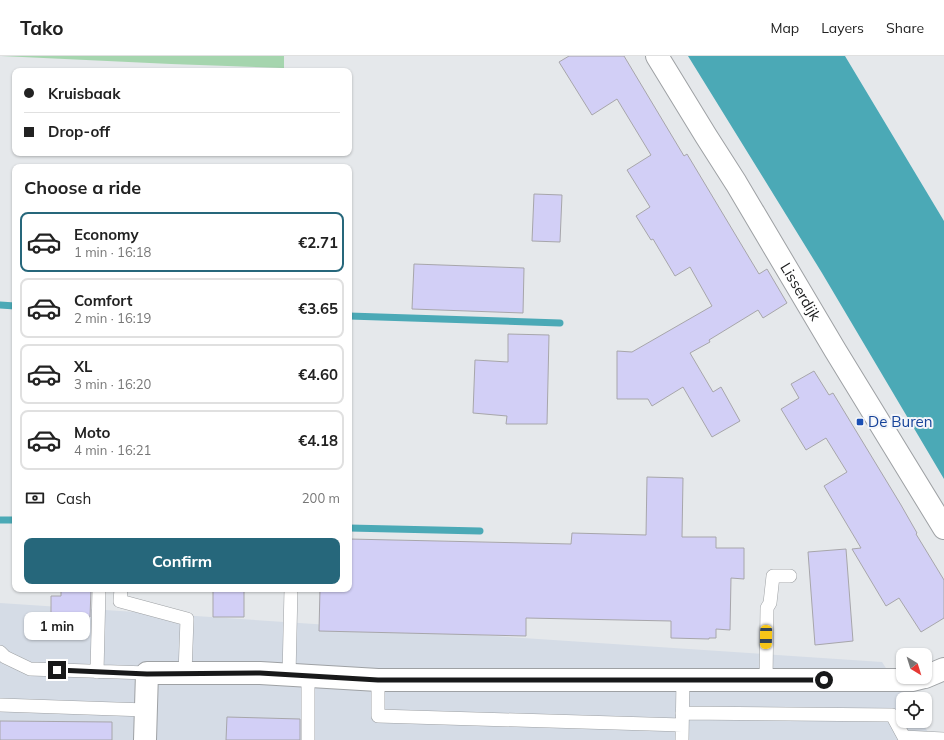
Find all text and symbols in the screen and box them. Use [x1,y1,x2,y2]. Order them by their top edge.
text: Tako [20,16,64,40]
text: Map [770,19,799,37]
text: Layers [821,19,864,37]
text: Share [886,19,924,37]
text: Kruisbaak [48,84,120,103]
text: Drop-off [48,122,110,141]
text: Choose a ride [24,176,141,199]
icon: car [26,224,62,260]
text: Economy [74,225,139,244]
text: €2.71 [298,233,338,252]
text: 1 min · 16:18 [74,244,151,260]
street label: Lisserdijk [776,259,826,324]
icon: car [26,290,62,326]
text: Comfort [74,291,132,310]
text: €3.65 [298,299,338,318]
text: 2 min · 16:19 [74,310,151,326]
icon: car [26,356,62,392]
text: XL [74,357,92,376]
text: €4.60 [298,365,338,384]
text: 3 min · 16:20 [74,376,151,392]
place label: De Buren [868,412,932,431]
marker: De Buren [855,417,865,427]
icon: car [26,422,62,458]
text: Moto [74,423,110,442]
text: €4.18 [298,431,338,450]
text: 4 min · 16:21 [74,442,151,458]
icon: cash [24,487,46,509]
text: Cash [56,489,91,508]
text: 200 m [302,490,340,506]
button: Confirm [24,538,340,584]
callout: 1 min [24,612,90,640]
text: 1 min [40,618,74,634]
car [760,625,772,649]
north arrow [896,648,932,684]
map controls [896,648,932,728]
route end [48,661,66,679]
route start [815,671,833,689]
button: locate [896,692,932,728]

